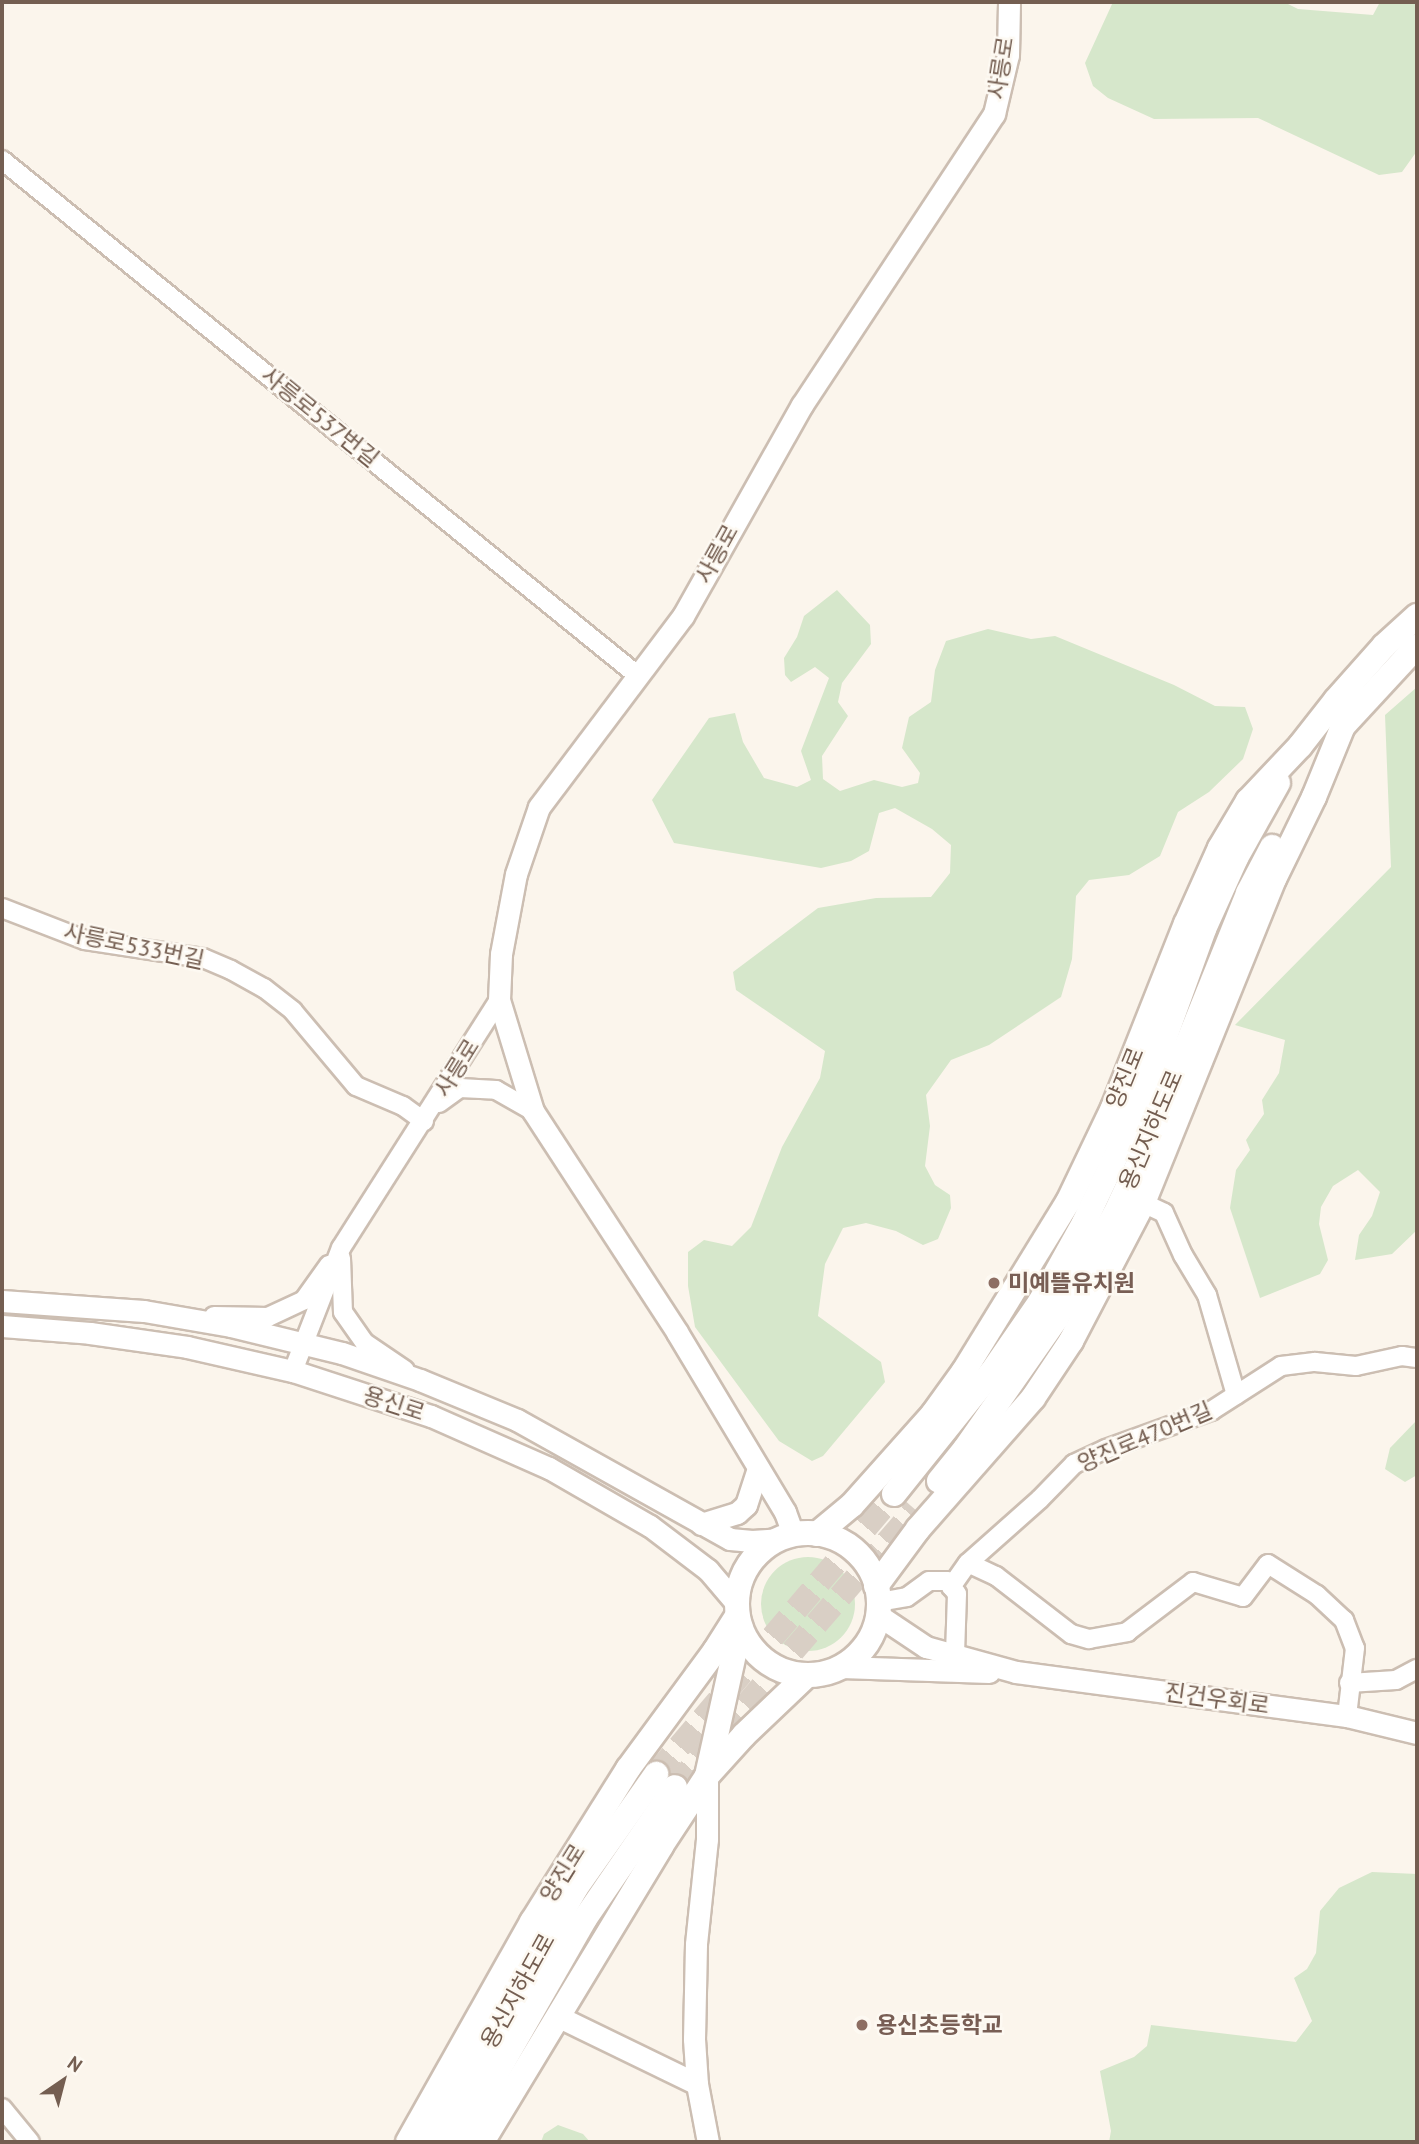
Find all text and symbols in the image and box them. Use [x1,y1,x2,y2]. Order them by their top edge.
street label: 사릉로 [982,34,1020,102]
street label: 사릉로537번길 [256,361,384,473]
street label: 사릉로 [690,520,744,588]
street label: 사릉로533번길 [61,918,207,974]
street label: 사릉로 [428,1034,486,1102]
street label: 양진로 [1100,1043,1150,1113]
street label: 용신지하도로 [1113,1066,1189,1194]
place label: 미예뜰유치원 [1008,1269,1135,1297]
marker: 미예뜰유치원 [986,1275,1002,1291]
street label: 용신로 [360,1381,428,1427]
street label: 양진로470번길 [1074,1396,1216,1478]
street label: 진건우회로 [1163,1678,1271,1720]
street label: 양진로 [534,1839,592,1907]
street label: 용신지하도로 [475,1929,561,2053]
place label: 용신초등학교 [876,2011,1003,2039]
marker: 용신초등학교 [854,2017,870,2033]
north arrow [28,2046,98,2116]
text: N [63,2050,87,2077]

